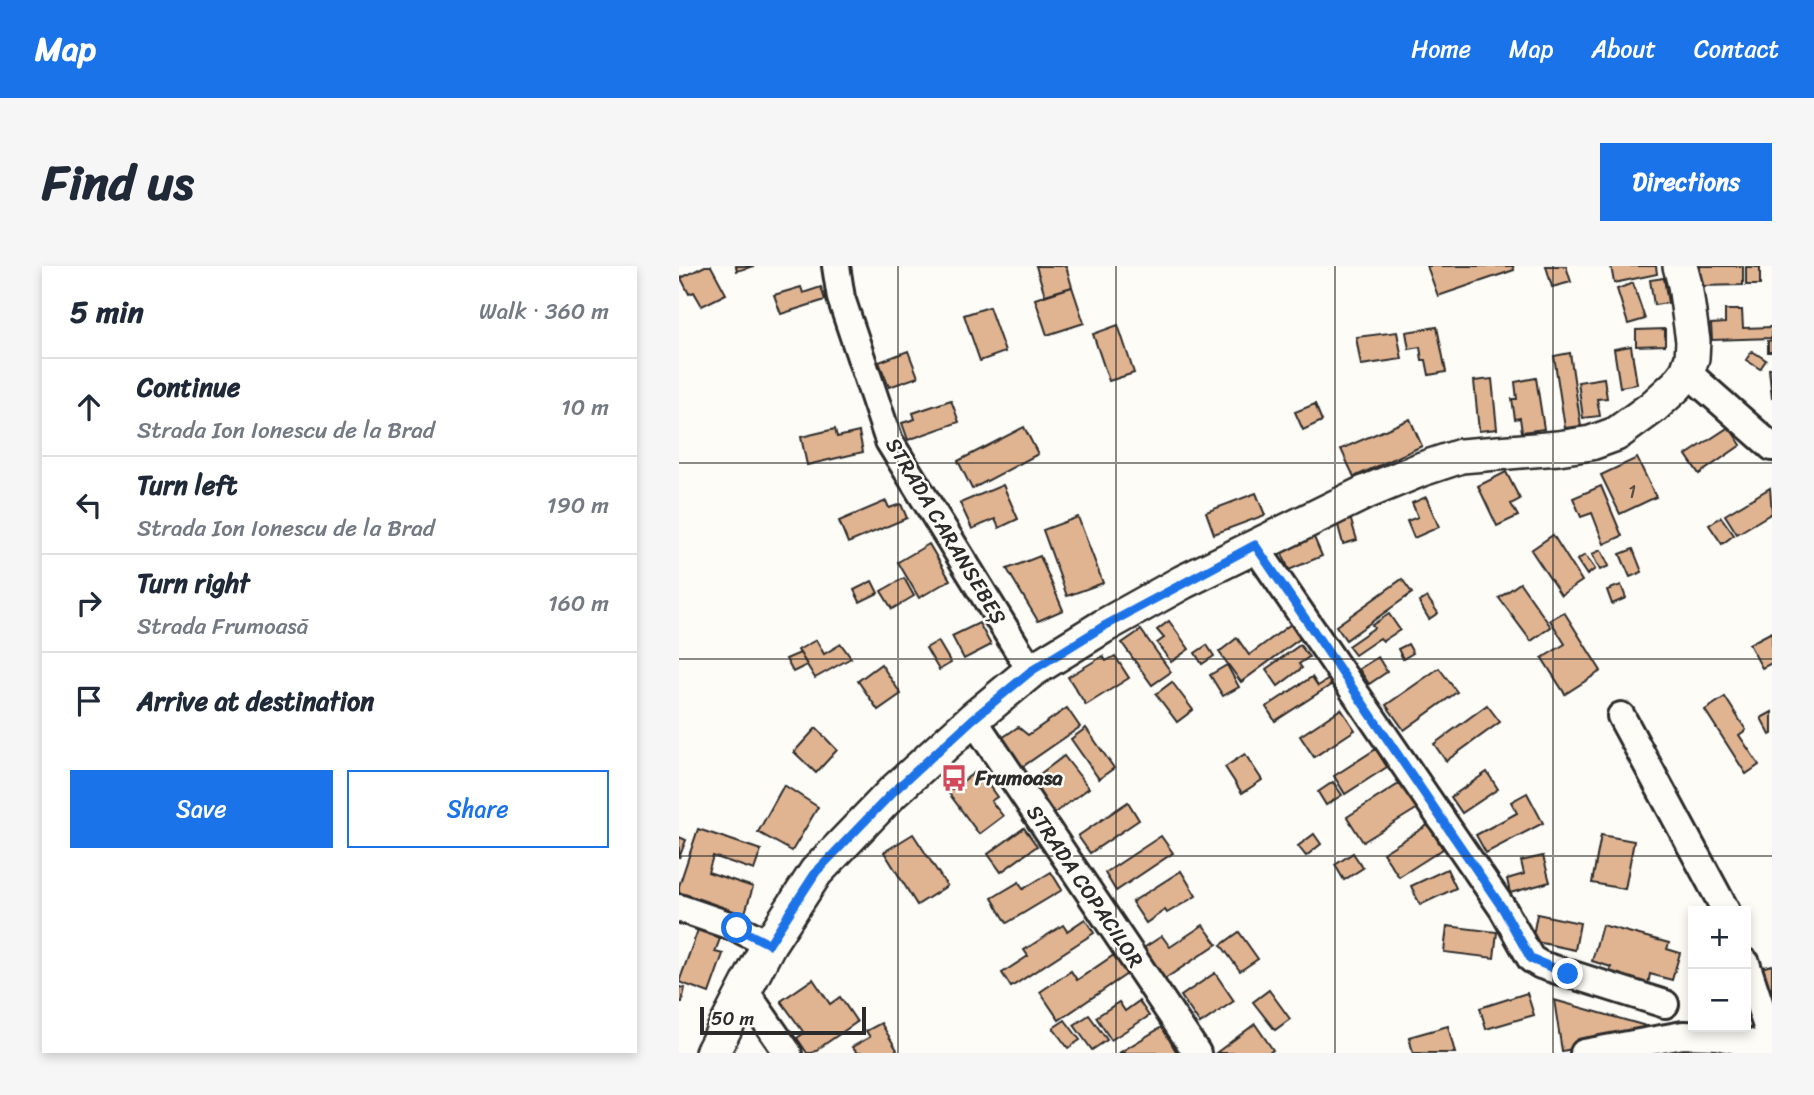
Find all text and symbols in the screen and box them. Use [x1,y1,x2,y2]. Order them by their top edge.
text: Map [35,20,96,78]
text: Home [1411,28,1471,70]
text: Map [1509,28,1553,70]
text: About [1591,28,1656,70]
text: Contact [1694,28,1779,70]
text: Find us [42,139,194,226]
button: Directions [1600,143,1772,221]
text: 5 min [70,285,144,339]
text: Walk · 360 m [479,291,609,332]
text: Continue [137,364,240,410]
text: 10 m [561,387,609,428]
icon: ahead [70,388,108,426]
text: Strada Ion Ionescu de la Brad [137,410,435,451]
street label: STRADA CARANSEBEȘ [875,430,1017,632]
text: Turn left [137,462,237,508]
house number: 1 [1628,476,1636,508]
text: 190 m [547,485,609,526]
icon: left [70,486,108,524]
text: Strada Ion Ionescu de la Brad [137,508,435,549]
text: Turn right [137,560,250,606]
text: 160 m [548,583,609,624]
icon: right [70,584,108,622]
text: Strada Frumoasă [137,606,308,647]
text: Arrive at destination [137,678,374,724]
icon: arrive [70,682,108,720]
place label: Frumoasa [974,759,1063,797]
bus stop icon: Frumoasa [939,763,969,793]
button: Save [70,770,333,848]
button: Share [347,770,609,848]
street label: STRADA COPACILOR [1016,797,1154,975]
map controls [1688,906,1751,1032]
button: + [1688,906,1751,969]
route start [721,912,752,943]
route end [1552,958,1583,989]
button: − [1688,969,1751,1032]
text: 50 m [711,1002,754,1035]
scale bar [700,1004,866,1036]

